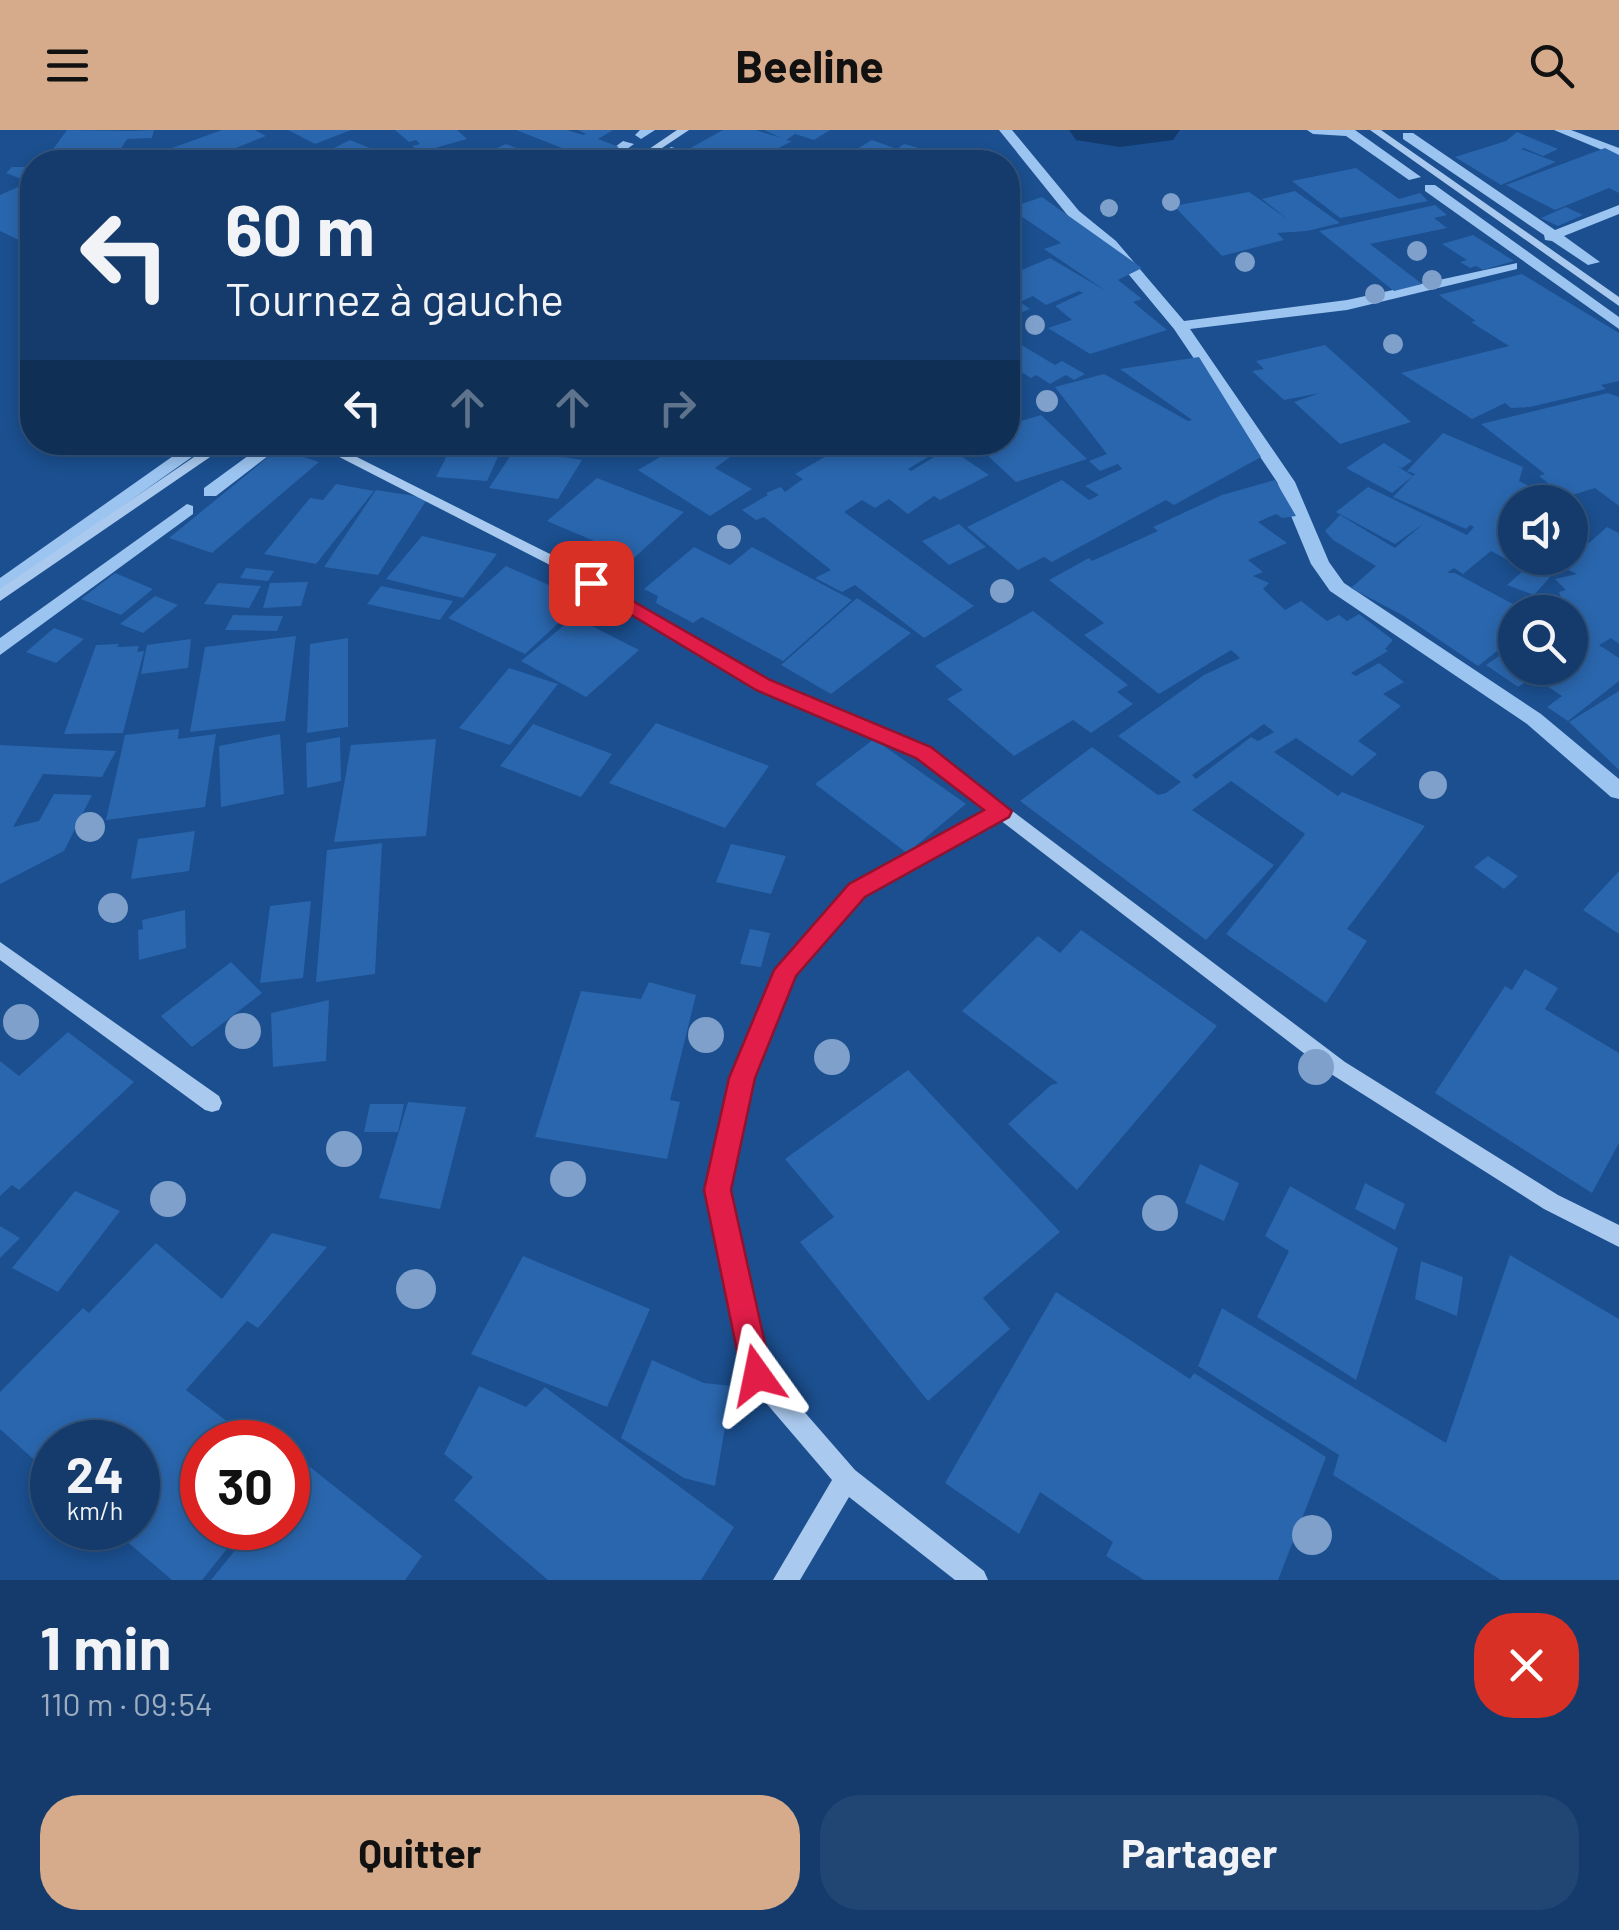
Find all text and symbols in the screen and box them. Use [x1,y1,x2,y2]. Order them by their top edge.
icon: menu [40,38,95,93]
text: Beeline [735,38,884,92]
icon: search [1524,38,1579,93]
text: 60 m [225,186,375,270]
icon: left [60,190,190,320]
text: Tournez à gauche [225,271,564,325]
icon: left [335,380,390,435]
icon: ahead [440,380,495,435]
icon: ahead [545,380,600,435]
icon: right [650,380,705,435]
map controls [1498,485,1588,685]
button: sound [1498,485,1588,575]
pin [549,541,634,626]
icon: arrive [564,556,619,611]
button: search [1498,595,1588,685]
position arrow [705,1323,809,1427]
speed limit sign: 30 [180,1420,310,1550]
text: 24 [66,1443,124,1503]
text: km/h [67,1495,123,1525]
text: 1 min [40,1610,171,1682]
button: close [1474,1613,1579,1718]
text: 110 m · 09:54 [40,1684,213,1722]
button: Quitter [40,1795,800,1910]
button: Partager [820,1795,1579,1910]

